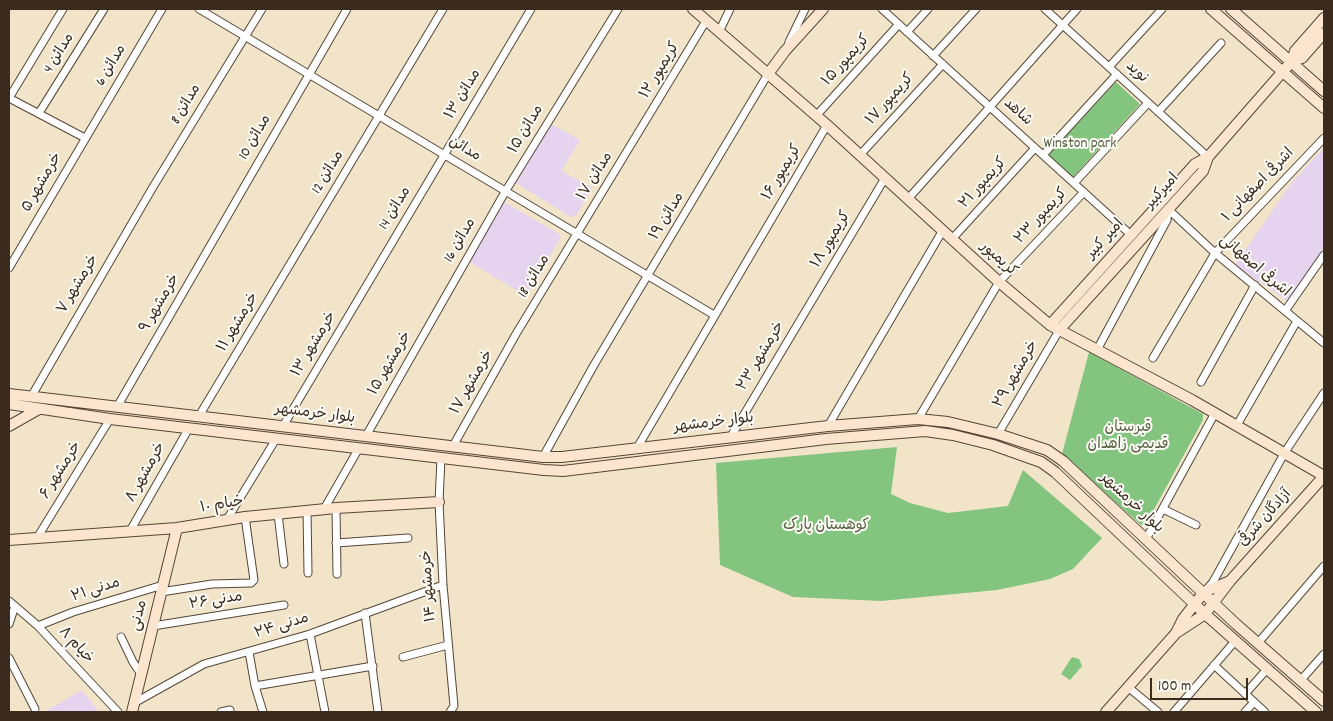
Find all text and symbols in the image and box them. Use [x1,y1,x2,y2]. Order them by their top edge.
street label: مدائن 4 [41,31,79,77]
street label: کریمپور ۱۵ [819,31,875,91]
street label: کریمپور ۱۲ [637,39,685,103]
street label: مدائن 6 [93,42,131,90]
street label: نوید [1121,58,1151,88]
street label: مدائن ۱۳ [442,67,486,123]
street label: کریمپور ۱۷ [863,70,919,130]
street label: مدائن 8 [168,82,206,128]
street label: شاهد [999,95,1035,131]
street label: مدائن ۱۵ [505,102,549,158]
street label: مدائن 10 [236,112,276,164]
street label: مدائن [445,133,483,167]
park label: Winston park [1044,136,1116,154]
street label: کریمپور ۱۶ [759,142,807,204]
street label: اشرفی اصفهانی ۱ [1219,145,1299,227]
street label: مدائن 12 [309,148,349,198]
street label: مدائن ۱۷ [574,149,618,205]
street label: خرمشهر ۵ [19,150,67,216]
street label: کریمپور ۲۱ [956,155,1012,213]
street label: امیرکبیر [1142,170,1184,214]
street label: مدائن 14 [376,184,416,234]
street label: کریمپور ۲۳ [1012,185,1072,249]
street label: مدائن ۱۹ [647,190,689,244]
street label: کریمپور ۱۸ [808,208,856,272]
street label: مدائن 16 [441,216,481,266]
street label: امیر کبیر [1083,216,1129,264]
street label: اشرفی اصفهانی [1215,232,1293,302]
street label: کریمپور [976,239,1020,281]
street label: خرمشهر ۷ [54,252,104,318]
street label: مدائن 18 [515,252,555,302]
street label: خرمشهر ۹ [137,272,185,336]
street label: خرمشهر ۱۱ [214,290,264,356]
street label: خرمشهر ۱۳ [289,309,341,381]
street label: خرمشهر ۲۳ [734,319,790,395]
street label: خرمشهر ۱۵ [365,329,417,399]
street label: خرمشهر ۲۹ [991,338,1043,412]
street label: خرمشهر ۱۷ [447,348,499,418]
street label: بلوار خرمشهر [274,401,356,429]
street label: بلوار خرمشهر [673,410,755,438]
park label: قبرستان قدیمی زاهدان [1088,420,1168,455]
street label: خرمشهر ۶ [37,439,87,503]
street label: خرمشهر ۸ [123,440,171,506]
street label: بلوار خرمشهر [1095,470,1167,538]
street label: آزادگان شرقی [1235,487,1297,551]
street label: خیام ۱۰ [199,494,245,518]
park label: کوهستان پارک [783,518,869,536]
street label: خرمشهر ۱۴ [419,550,441,622]
street label: مدنی ۲۱ [69,575,123,607]
street label: مدنی ۲۶ [188,589,244,615]
street label: مدنی [128,599,152,633]
street label: مدنی ۲۴ [253,610,311,644]
street label: خیام ۸ [54,624,96,668]
scale bar [1153,668,1250,700]
text: 100 m [1158,676,1191,698]

